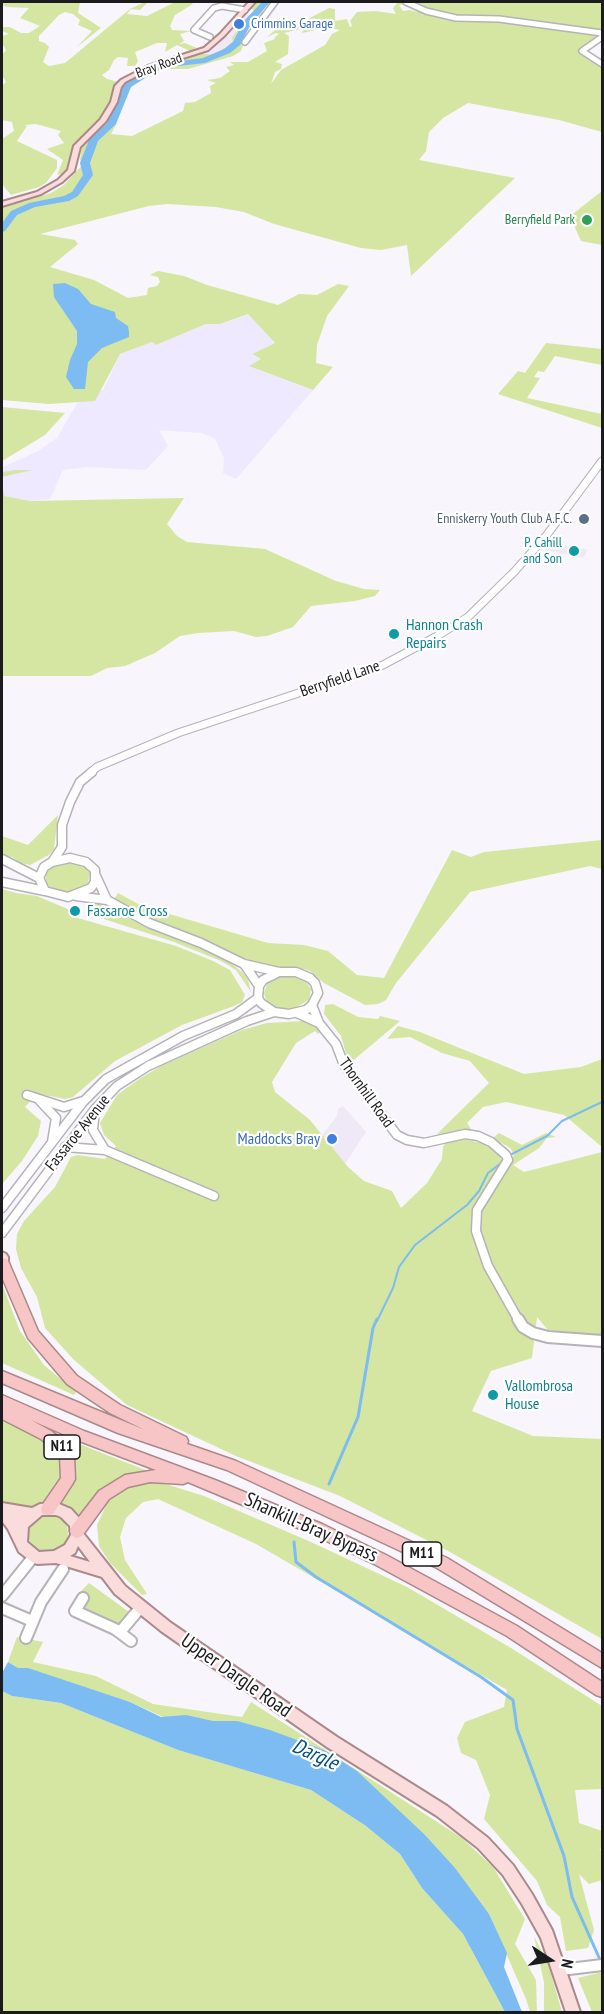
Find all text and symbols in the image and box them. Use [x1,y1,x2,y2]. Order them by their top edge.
place label: Crimmins Garage [251,16,333,32]
marker: Crimmins Garage [232,17,246,31]
street label: Bray Road [134,50,184,82]
place label: Berryfield Park [505,212,575,228]
marker: Berryfield Park [580,213,594,227]
place label: Enniskerry Youth Club A.F.C. [437,511,572,527]
marker: Enniskerry Youth Club A.F.C. [577,512,591,526]
place label: P. Cahill and Son [523,535,562,568]
marker: P. Cahill and Son [567,544,581,558]
place label: Hannon Crash Repairs [406,615,483,653]
marker: Hannon Crash Repairs [387,627,401,641]
street label: Berryfield Lane [298,656,382,702]
place label: Fassaroe Cross [87,901,168,921]
marker: Fassaroe Cross [68,904,82,918]
street label: Thornhill Road [334,1055,398,1131]
street label: Fassaroe Avenue [42,1091,114,1175]
place label: Maddocks Bray [238,1129,320,1149]
marker: Maddocks Bray [325,1132,339,1146]
place label: Vallombrosa House [505,1376,573,1414]
marker: Vallombrosa House [486,1388,500,1402]
road number: N11 [44,1435,80,1459]
street label: Shankill-Bray Bypass [241,1488,381,1568]
road number: M11 [402,1542,442,1566]
street label: Upper Dargle Road [176,1629,296,1723]
water label: Dargle [288,1734,342,1776]
north arrow [520,1930,580,1990]
text: N [557,1957,578,1970]

